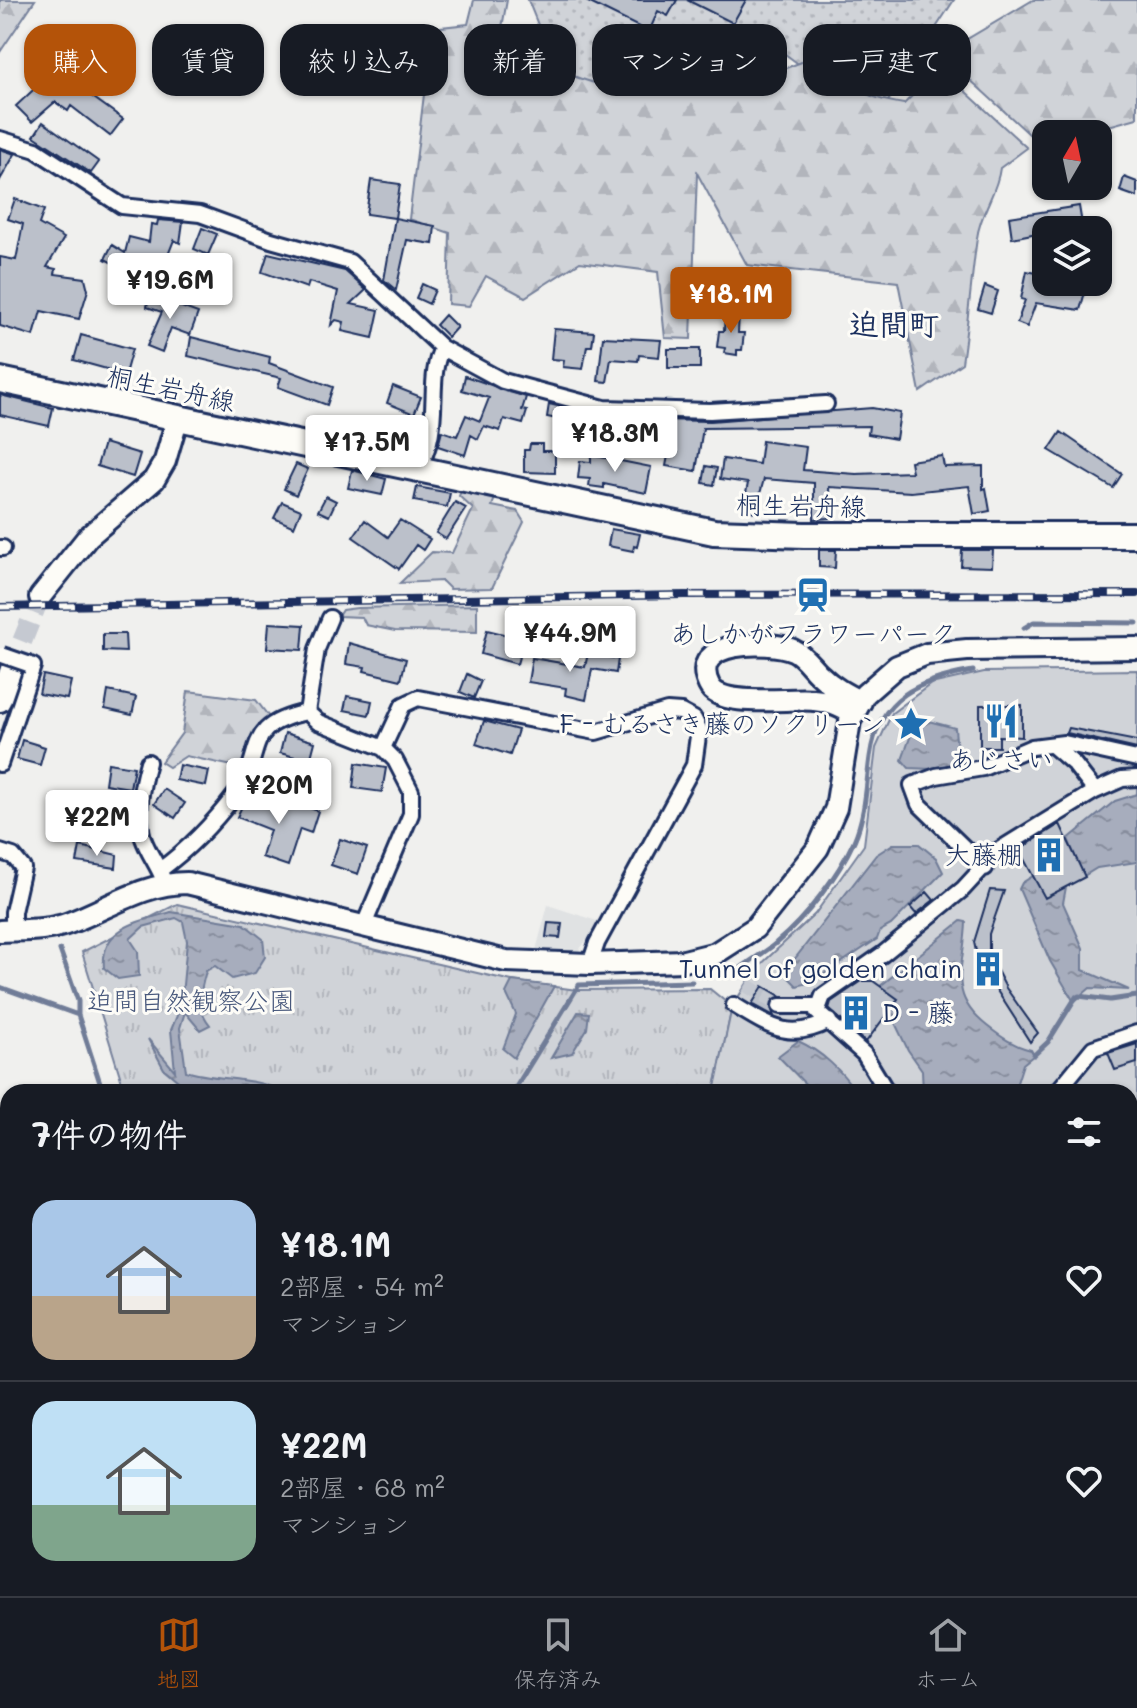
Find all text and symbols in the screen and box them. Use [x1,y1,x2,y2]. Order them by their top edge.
chip: 購入 [24,24,136,96]
chip: 賃貸 [152,24,264,96]
chip: 絞り込み [280,24,448,96]
chip: 新着 [464,24,576,96]
chip: マンション [592,24,787,96]
chip: 一戸建て [803,24,971,96]
north arrow [1032,120,1112,200]
map controls [1032,120,1112,296]
button: layers [1032,216,1112,296]
pin: ¥19.6M [105,253,235,321]
text: ¥19.6M [126,262,214,296]
pin: ¥18.1M [666,267,796,335]
text: ¥18.1M [688,276,774,310]
district label: 迫間町 [849,303,939,343]
street label: 桐生岩舟線 [104,358,238,418]
pin: ¥18.3M [550,406,680,474]
pin: ¥17.5M [302,415,432,483]
text: ¥18.3M [570,415,660,449]
text: ¥17.5M [323,424,411,458]
street label: 桐生岩舟線 [736,487,866,523]
station icon: あしかがフラワーパーク [794,576,832,614]
pin: ¥44.9M [505,606,635,674]
text: ¥44.9M [523,615,617,649]
place label: あしかがフラワーパーク [670,616,956,650]
restaurant icon: あじさい [982,702,1020,740]
place icon: F - むるさき藤のソクリーン [892,705,930,743]
place label: F - むるさき藤のソクリーン [559,706,885,740]
place label: あじさい [949,742,1053,776]
pin: ¥20M [232,758,326,826]
text: ¥20M [244,767,314,801]
pin: ¥22M [50,790,144,858]
text: ¥22M [63,799,131,833]
building icon: 大藤棚 [1030,836,1068,874]
place label: 大藤棚 [945,837,1023,871]
building icon: Tunnel of golden chain [969,950,1007,988]
place label: Tunnel of golden chain [679,951,962,985]
park label: 迫間自然観察公園 [87,983,295,1017]
building icon: D - 藤 [837,994,875,1032]
place label: D - 藤 [882,995,953,1029]
icon: filters [1062,1110,1106,1154]
text: 7件の物件 [32,1111,187,1156]
text: ¥18.1M [280,1221,391,1266]
icon: home [96,1232,192,1328]
icon: heart [1062,1258,1106,1302]
text: 2部屋 · 54 m² [280,1269,444,1303]
text: マンション [280,1306,409,1340]
text: ¥22M [280,1422,368,1467]
icon: home [96,1433,192,1529]
icon: heart [1062,1459,1106,1503]
text: 2部屋 · 68 m² [280,1470,445,1504]
text: マンション [280,1507,409,1541]
tab: 地図 [157,1613,201,1693]
tab: 保存済み [514,1613,602,1693]
tab: ホーム [915,1613,980,1693]

